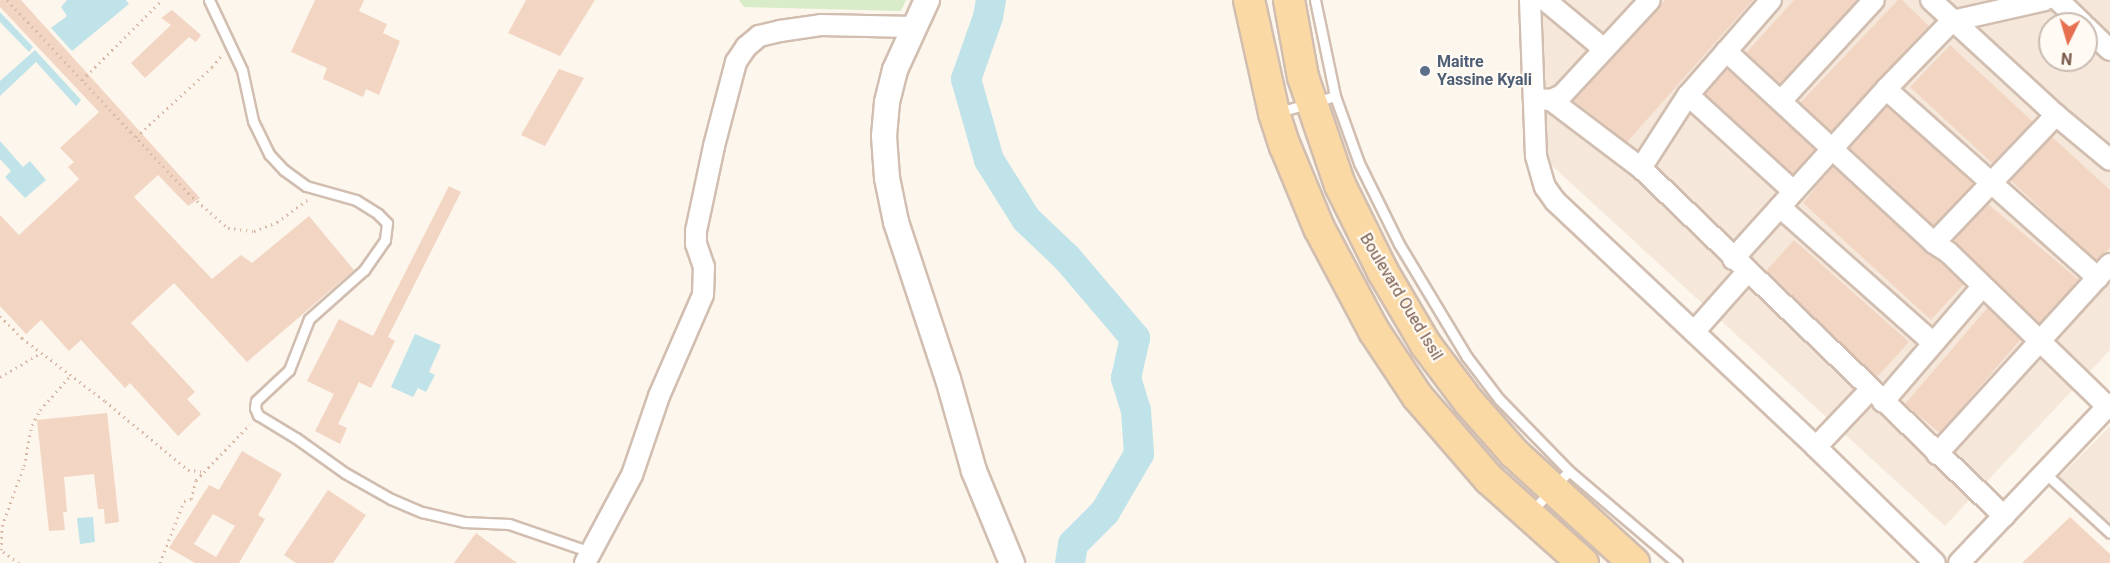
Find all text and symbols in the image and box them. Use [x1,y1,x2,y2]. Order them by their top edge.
north arrow [2038,12,2098,72]
text: N [2060,48,2073,68]
place label: Maitre Yassine Kyali [1437,52,1532,90]
marker: Maitre Yassine Kyali [1418,64,1432,78]
street label: Boulevard Oued Issil [1355,230,1447,364]

